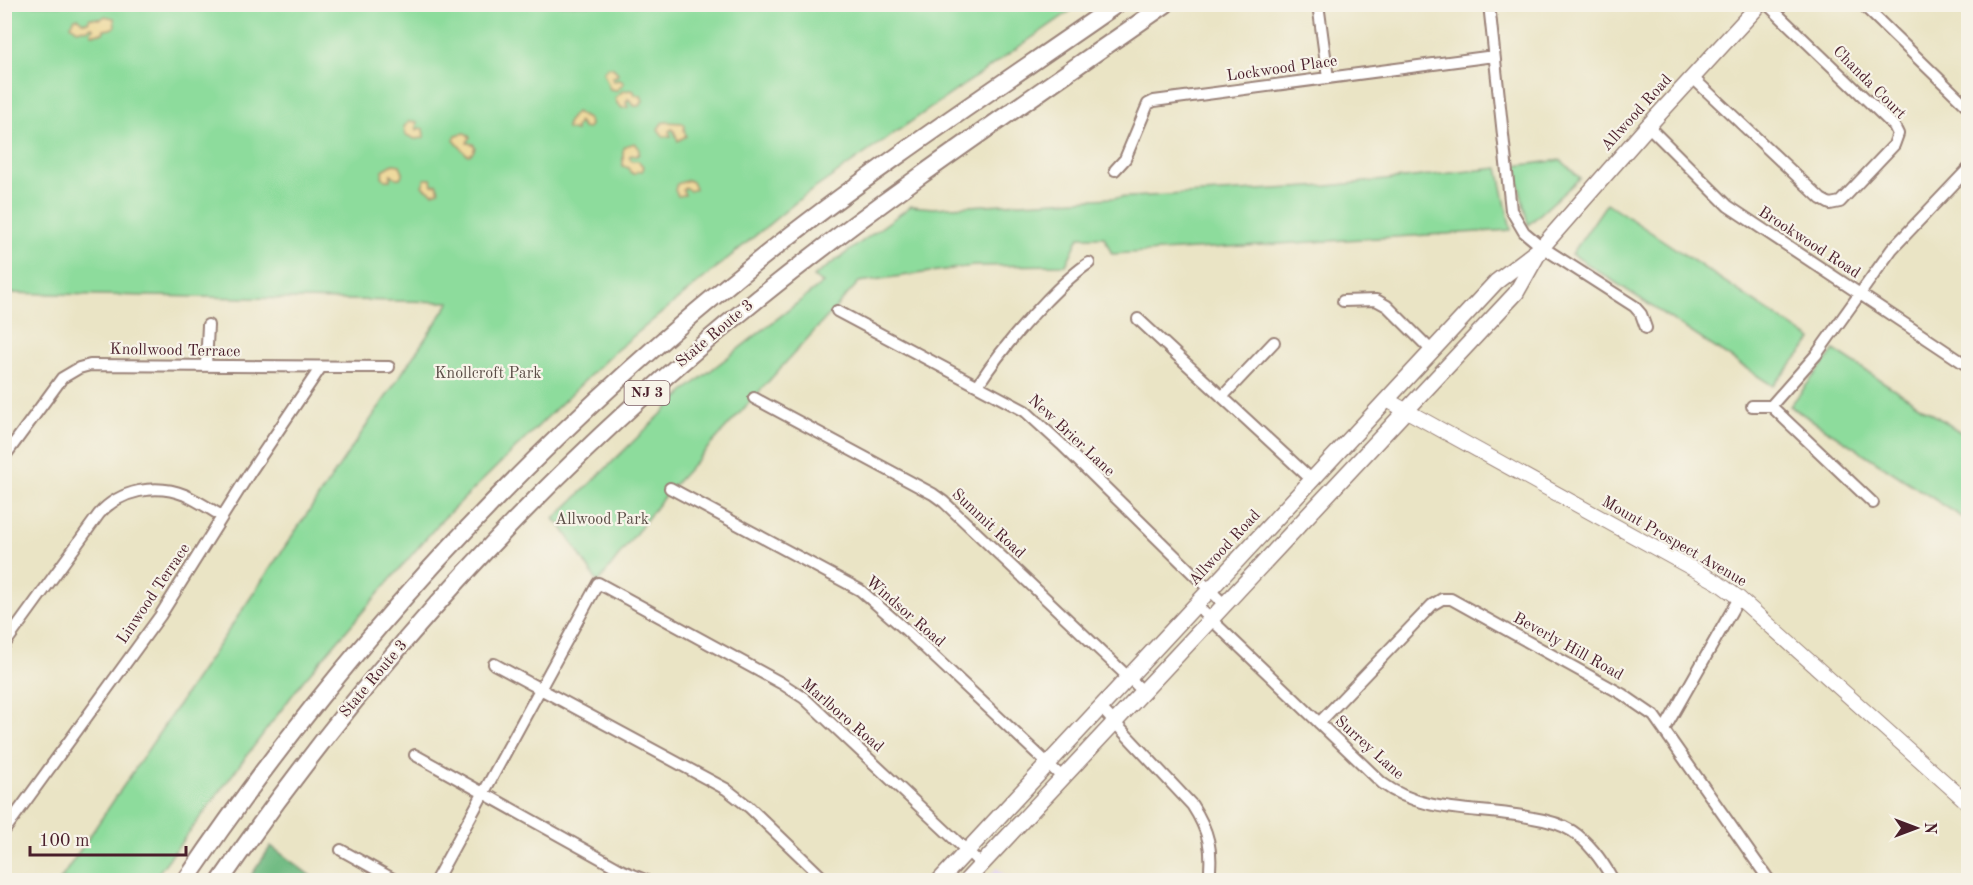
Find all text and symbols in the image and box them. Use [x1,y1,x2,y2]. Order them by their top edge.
street label: Chanda Court [1829,43,1909,123]
street label: Lockwood Place [1226,53,1338,85]
street label: Allwood Road [1599,72,1675,154]
street label: Brookwood Road [1755,204,1863,282]
street label: State Route 3 [673,297,757,371]
street label: Knollwood Terrace [110,342,240,360]
park label: Knollcroft Park [434,366,542,382]
road number: NJ 3 [624,381,670,405]
street label: New Brier Lane [1025,392,1117,480]
street label: Summit Road [948,486,1028,562]
street label: Mount Prospect Avenue [1599,494,1749,590]
street label: Allwood Road [1186,507,1264,589]
park label: Allwood Park [555,512,649,528]
street label: Linwood Terrace [115,541,193,647]
street label: Windsor Road [862,573,948,651]
street label: Beverly Hill Road [1510,610,1626,684]
street label: State Route 3 [337,637,411,721]
street label: Marlboro Road [798,676,886,756]
street label: Surrey Lane [1331,713,1407,783]
north arrow [1886,798,1946,858]
scale bar [30,819,186,857]
text: N [1921,822,1937,835]
text: 100 m [39,832,90,850]

